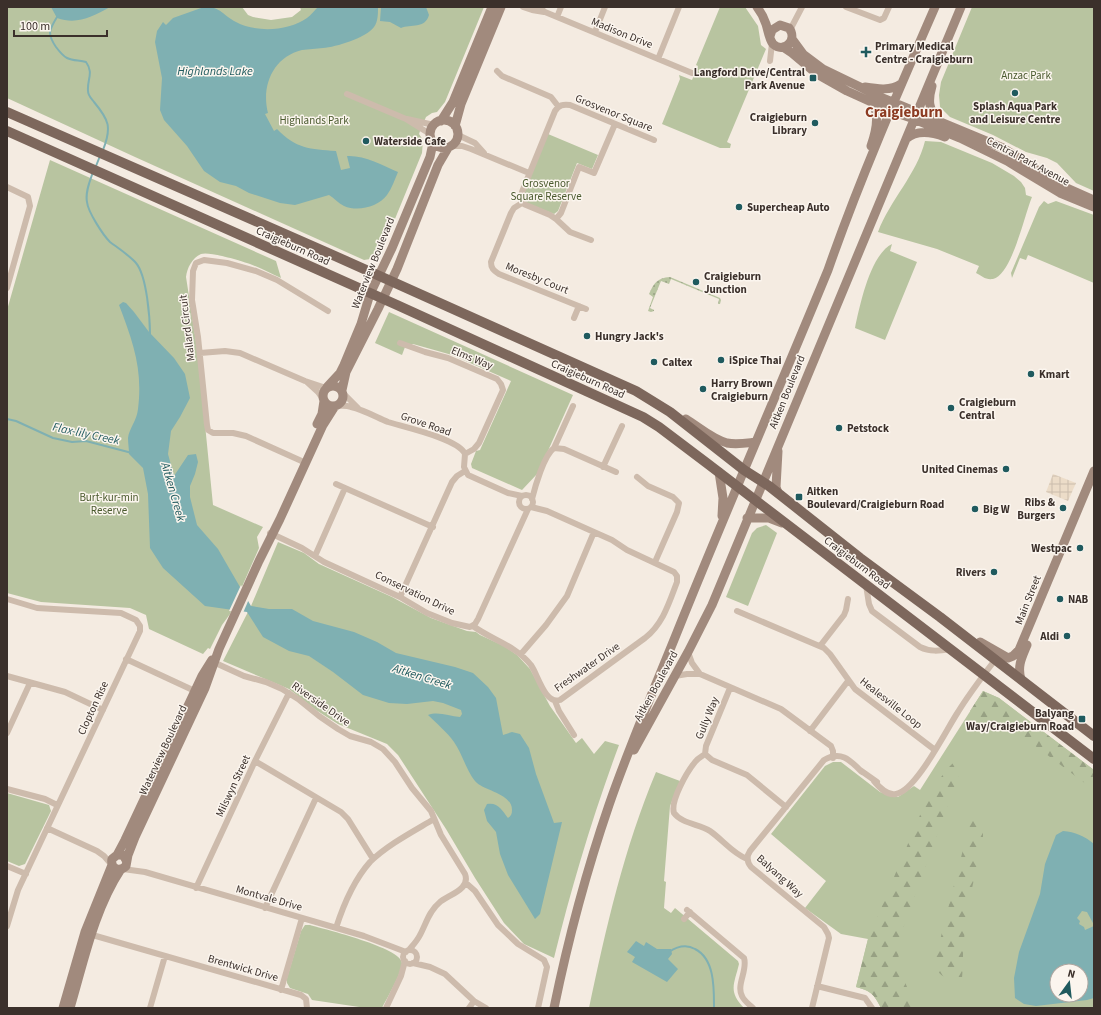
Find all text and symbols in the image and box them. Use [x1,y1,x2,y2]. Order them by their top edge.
scale bar [14,12,107,38]
street label: Madison Drive [589,14,655,52]
text: 100 m [20,18,50,35]
place label: Primary Medical Centre - Craigieburn [875,39,973,67]
marker: Primary Medical Centre - Craigieburn [860,46,872,58]
water label: Highlands Lake [177,63,253,80]
place label: Langford Drive/Central Park Avenue [694,65,806,93]
park label: Anzac Park [1001,68,1051,83]
marker: Langford Drive/Central Park Avenue [808,73,818,83]
marker: Splash Aqua Park and Leisure Centre [1010,88,1020,98]
street label: Grosvenor Square [573,91,655,136]
place label: Splash Aqua Park and Leisure Centre [970,99,1061,127]
district label: Craigieburn [865,102,943,123]
place label: Craigieburn Library [750,110,807,138]
park label: Highlands Park [279,113,349,128]
marker: Craigieburn Library [810,118,820,128]
street label: Central Park Avenue [984,133,1073,190]
place label: Waterside Cafe [374,134,446,149]
marker: Waterside Cafe [361,136,371,146]
park label: Grosvenor Square Reserve [510,176,582,204]
place label: Supercheap Auto [747,200,830,215]
marker: Supercheap Auto [734,202,744,212]
street label: Waterview Boulevard [348,215,398,311]
street label: Craigieburn Road [254,223,332,269]
street label: Moresby Court [503,259,571,298]
place label: Craigieburn Junction [704,269,761,297]
marker: Craigieburn Junction [691,277,701,287]
street label: Mallard Circuit [175,294,199,362]
place label: Hungry Jack's [595,329,664,344]
marker: Hungry Jack's [582,331,592,341]
street label: Elms Way [449,343,495,373]
place label: iSpice Thai [729,353,781,368]
street label: Aitken Boulevard [765,353,809,431]
place label: Caltex [662,355,693,370]
marker: iSpice Thai [716,355,726,365]
street label: Craigieburn Road [549,356,627,402]
marker: Caltex [649,357,659,367]
place label: Kmart [1039,367,1070,382]
marker: Kmart [1026,369,1036,379]
place label: Harry Brown Craigieburn [711,376,773,404]
marker: Harry Brown Craigieburn [698,384,708,394]
place label: Craigieburn Central [959,395,1016,423]
marker: Craigieburn Central [946,403,956,413]
street label: Grove Road [399,408,453,440]
water label: Flax-lily Creek [51,419,121,449]
place label: Petstock [847,421,889,436]
marker: Petstock [834,423,844,433]
water label: Aitken Creek [156,460,190,524]
place label: United Cinemas [922,462,998,477]
marker: United Cinemas [1001,464,1011,474]
place label: Aitken Boulevard/Craigieburn Road [806,484,944,512]
park label: Burt-kur-min Reserve [79,490,139,518]
marker: Aitken Boulevard/Craigieburn Road [794,492,804,502]
place label: Ribs & Burgers [1017,495,1056,523]
place label: Big W [983,502,1010,517]
marker: Ribs & Burgers [1058,503,1068,513]
marker: Big W [970,504,980,514]
street label: Craigieburn Road [821,533,893,593]
place label: Westpac [1031,541,1072,556]
marker: Westpac [1075,543,1085,553]
place label: Rivers [956,565,986,580]
street label: Conservation Drive [373,567,458,619]
marker: Rivers [989,567,999,577]
street label: Main Street [1011,573,1045,627]
place label: NAB [1068,592,1089,607]
marker: NAB [1055,594,1065,604]
place label: Aldi [1039,629,1059,644]
marker: Aldi [1062,631,1072,641]
street label: Freshwater Drive [551,638,623,695]
street label: Aitken Boulevard [630,648,682,724]
water label: Aitken Creek [390,660,454,694]
street label: Healesville Loop [857,674,925,732]
street label: Clopton Rise [74,678,112,737]
street label: Riverside Drive [289,678,354,730]
street label: Gully Way [692,694,722,742]
street label: Waterview Boulevard [136,703,190,797]
place label: Balyang Way/Craigieburn Road [966,706,1074,734]
marker: Balyang Way/Craigieburn Road [1077,714,1087,724]
street label: Milswyn Street [212,752,254,820]
street label: Balyang Way [753,851,807,901]
street label: Montvale Drive [234,881,304,915]
street label: Brentwick Drive [206,951,280,985]
north arrow [1049,963,1089,1003]
text: N [1066,966,1077,982]

